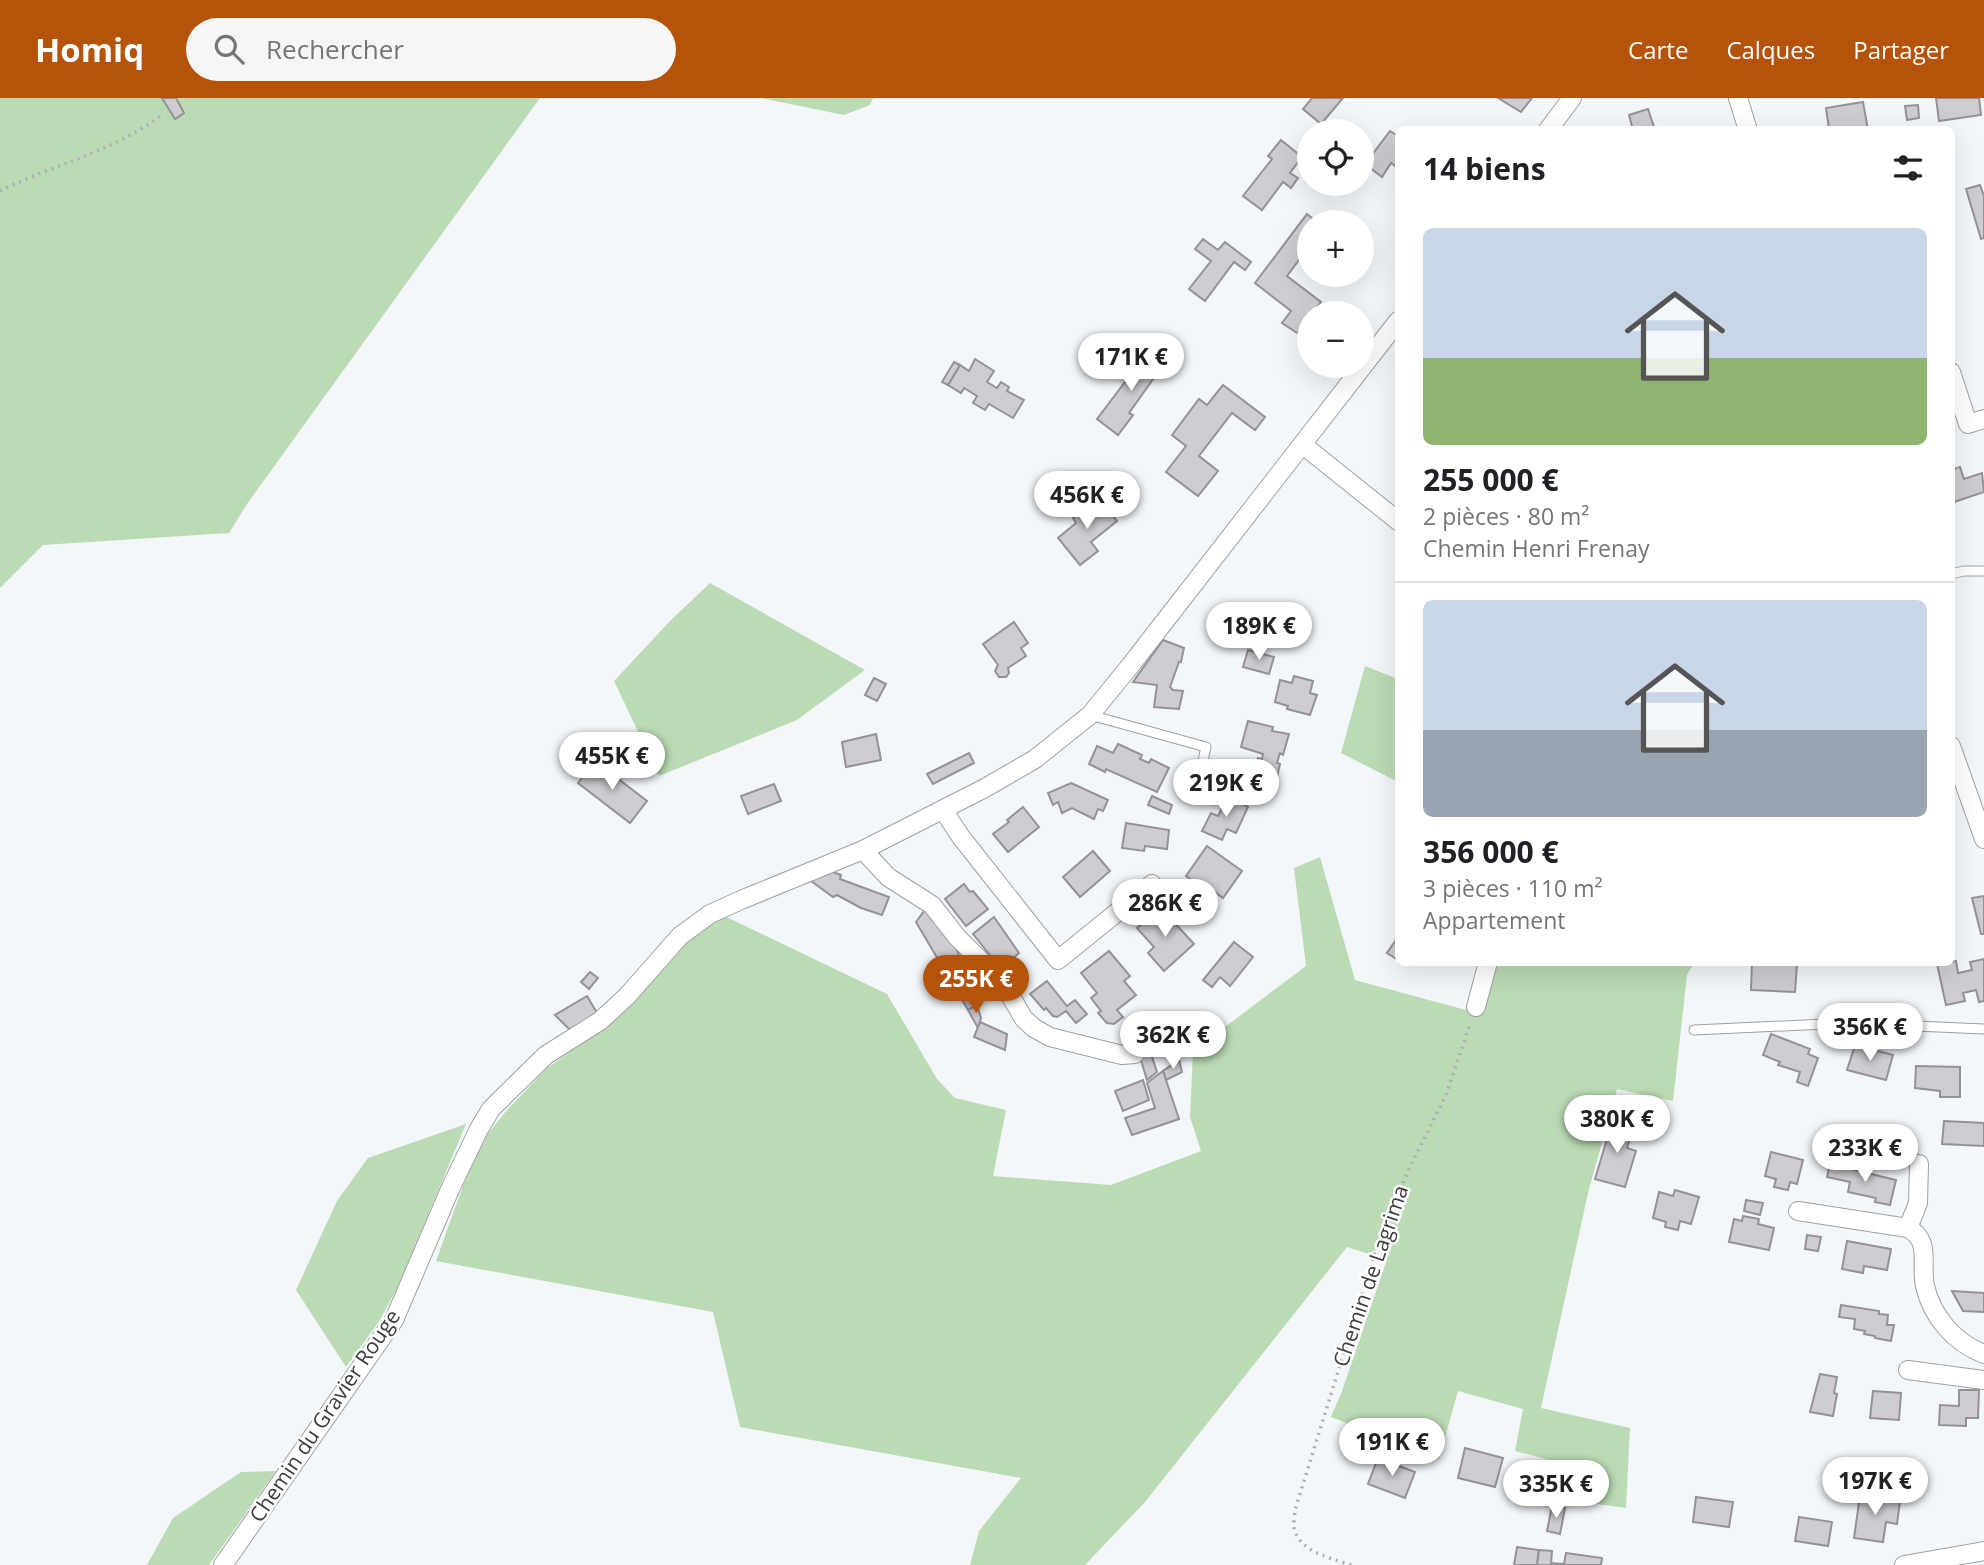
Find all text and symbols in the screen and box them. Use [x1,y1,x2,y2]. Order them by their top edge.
search box [186,18,676,81]
text: Homiq [35,27,144,72]
icon: search [210,30,248,68]
text: Rechercher [266,31,404,67]
text: Carte [1628,33,1688,66]
text: Calques [1726,33,1815,66]
text: Partager [1853,33,1949,66]
map controls [1297,119,1374,378]
button: locate [1297,119,1374,196]
text: 14 biens [1423,148,1546,189]
icon: filters [1889,149,1927,187]
button: + [1297,210,1374,287]
icon: home [1612,273,1738,399]
button: − [1297,301,1374,378]
pin: 171K € [1074,334,1188,393]
text: 171K € [1094,340,1168,372]
text: 255 000 € [1423,459,1559,500]
pin: 456K € [1030,472,1144,531]
text: 456K € [1050,478,1124,510]
text: 2 pièces · 80 m² [1423,500,1589,532]
text: Chemin Henri Frenay [1423,532,1649,564]
pin: 189K € [1202,602,1316,662]
text: 189K € [1222,609,1296,641]
icon: home [1612,645,1738,771]
pin: 455K € [555,732,669,792]
text: 455K € [575,739,649,771]
pin: 219K € [1169,760,1283,819]
text: 219K € [1189,766,1263,798]
text: 356 000 € [1423,831,1559,872]
text: 3 pièces · 110 m² [1423,872,1603,904]
pin: 286K € [1108,880,1222,939]
text: 286K € [1128,886,1202,918]
text: Appartement [1423,904,1566,936]
pin: 255K € [919,956,1033,1015]
text: 255K € [939,962,1013,994]
pin: 356K € [1813,1004,1927,1063]
text: 356K € [1833,1010,1907,1042]
pin: 362K € [1116,1012,1230,1071]
text: 362K € [1136,1018,1210,1050]
pin: 380K € [1560,1096,1674,1155]
text: 380K € [1580,1102,1654,1134]
pin: 233K € [1808,1124,1922,1184]
text: 233K € [1828,1131,1902,1163]
street label: Chemin de Lagrima [1326,1181,1414,1370]
street label: Chemin du Gravier Rouge [242,1304,406,1527]
pin: 191K € [1335,1418,1449,1478]
text: 191K € [1355,1425,1429,1457]
pin: 197K € [1818,1458,1932,1517]
pin: 335K € [1499,1460,1613,1520]
text: 197K € [1838,1464,1912,1496]
text: 335K € [1519,1467,1593,1499]

